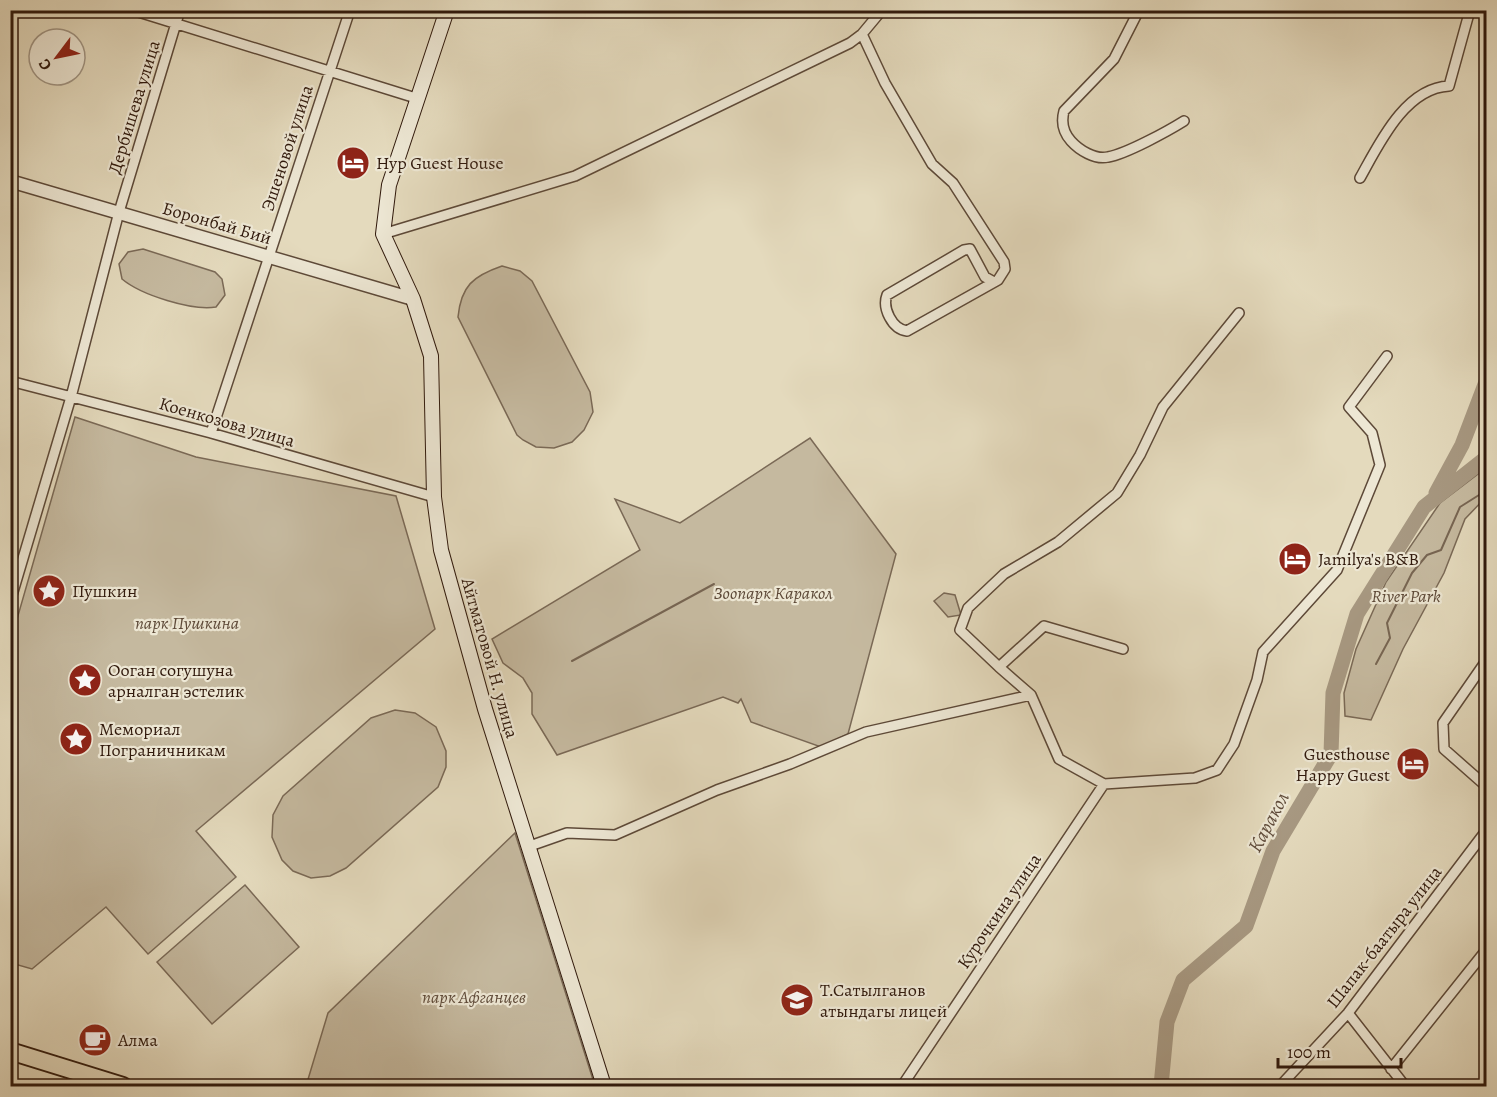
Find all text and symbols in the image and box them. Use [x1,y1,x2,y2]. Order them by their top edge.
north arrow [27,27,87,87]
street label: Дербишева улица [102,37,166,177]
text: С [33,54,57,74]
street label: Эшеновой улица [255,81,319,214]
hotel icon: Нур Guest House [335,145,371,181]
place label: Нур Guest House [376,151,504,175]
street label: Боронбай Бий [160,196,274,250]
street label: Коенкозова улица [156,391,298,453]
hotel icon: Jamilya's B&B [1277,541,1313,577]
place label: Jamilya's B&B [1318,547,1419,571]
place icon: Пушкин [31,573,67,609]
street label: Айтматовой Н. улица [455,574,525,742]
place label: Пушкин [72,579,137,603]
park label: Зоопарк Каракол [714,581,832,605]
park label: River Park [1371,584,1441,608]
park label: парк Пушкина [135,611,239,635]
place label: Ооган согушуна арналган эстелик [108,658,244,703]
place icon: Ооган согушуна арналган эстелик [67,662,103,698]
place label: Мемориал Пограничникам [99,717,226,762]
place icon: Мемориал Пограничникам [58,721,94,757]
place label: Guesthouse Happy Guest [1295,742,1390,787]
hotel icon: Guesthouse Happy Guest [1395,746,1431,782]
water label: Каракол [1241,787,1296,857]
street label: Курочкина улица [951,848,1047,973]
street label: Шапак-баатыра улица [1321,860,1448,1013]
place label: Т.Сатылганов атындагы лицей [820,978,947,1023]
school or university icon: Т.Сатылганов атындагы лицей [779,982,815,1018]
park label: парк Афганцев [422,985,526,1009]
cafe icon: Алма [77,1022,113,1058]
place label: Алма [117,1028,159,1052]
scale bar [1278,1031,1401,1069]
text: 100 m [1287,1040,1331,1064]

